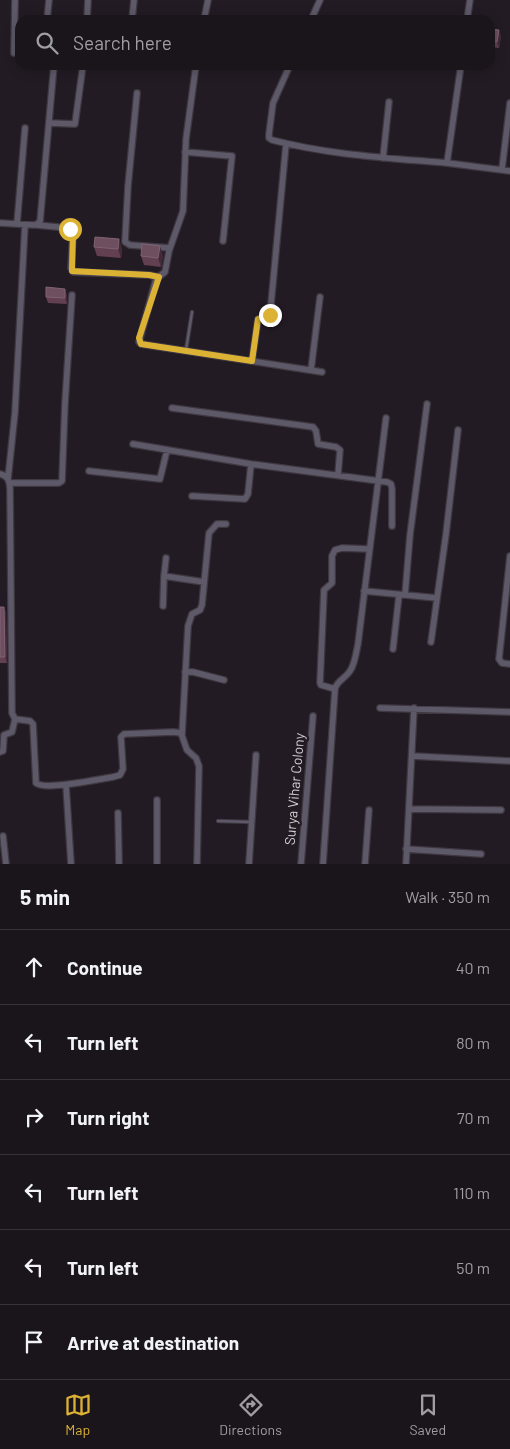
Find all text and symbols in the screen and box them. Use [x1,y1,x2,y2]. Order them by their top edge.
search box [15,15,495,70]
icon: search [33,29,61,57]
text: Search here [73,31,172,54]
route start [59,218,82,241]
route end [259,304,282,327]
street label: Surya Vihar Colony [281,732,307,846]
text: 5 min [20,884,70,909]
text: Walk · 350 m [405,887,490,906]
icon: ahead [20,953,48,981]
text: Continue [67,956,143,979]
text: 40 m [456,958,490,977]
icon: left [20,1028,48,1056]
text: Turn left [67,1031,138,1054]
text: 80 m [456,1033,490,1052]
icon: right [20,1103,48,1131]
text: Turn right [67,1106,149,1129]
text: 70 m [457,1108,490,1127]
icon: left [20,1178,48,1206]
text: Turn left [67,1181,138,1204]
text: 110 m [453,1183,490,1202]
icon: left [20,1253,48,1281]
text: Turn left [67,1256,138,1279]
text: 50 m [456,1258,490,1277]
icon: arrive [20,1328,48,1356]
text: Arrive at destination [67,1331,239,1354]
tab: Map [64,1391,92,1438]
tab: Directions [219,1391,282,1438]
tab: Saved [409,1391,446,1438]

